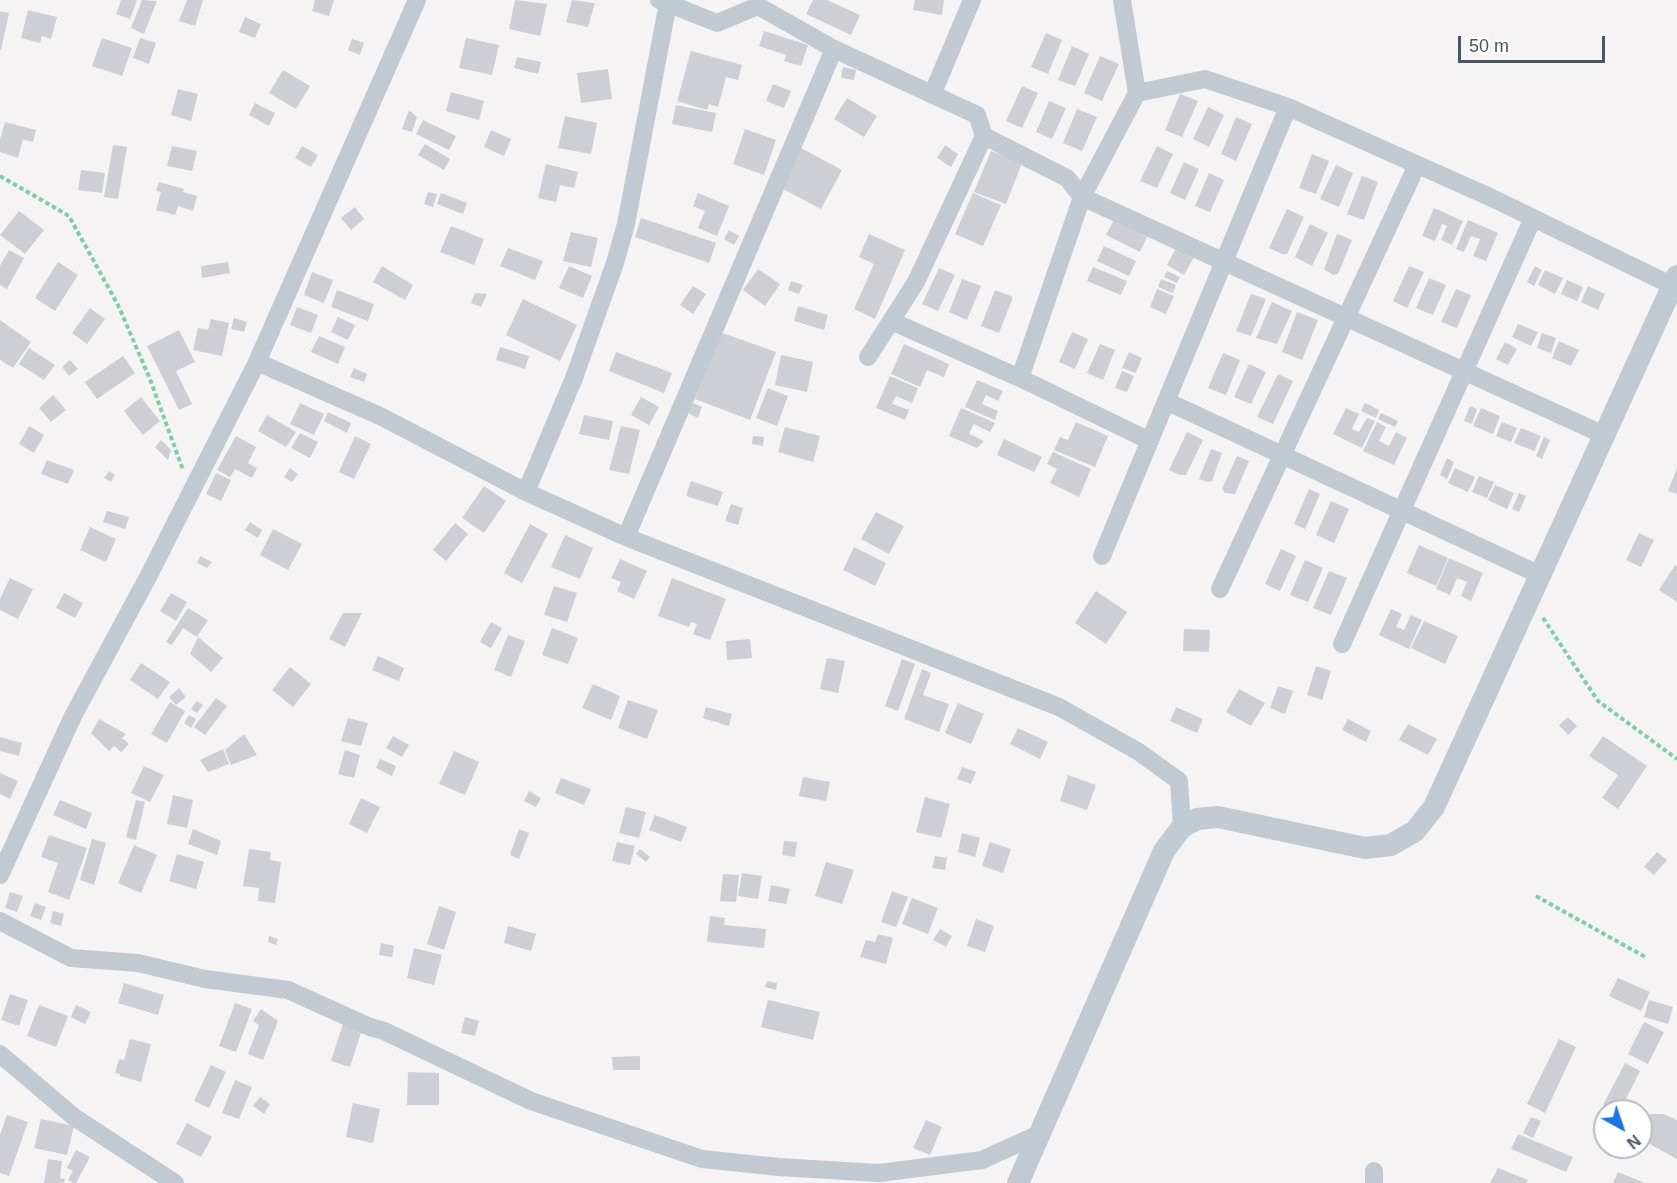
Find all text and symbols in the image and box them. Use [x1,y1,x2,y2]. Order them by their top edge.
scale bar [1461,24,1608,62]
text: 50 m [1469,36,1509,56]
north arrow [1593,1099,1653,1159]
text: N [1624,1131,1643,1152]

